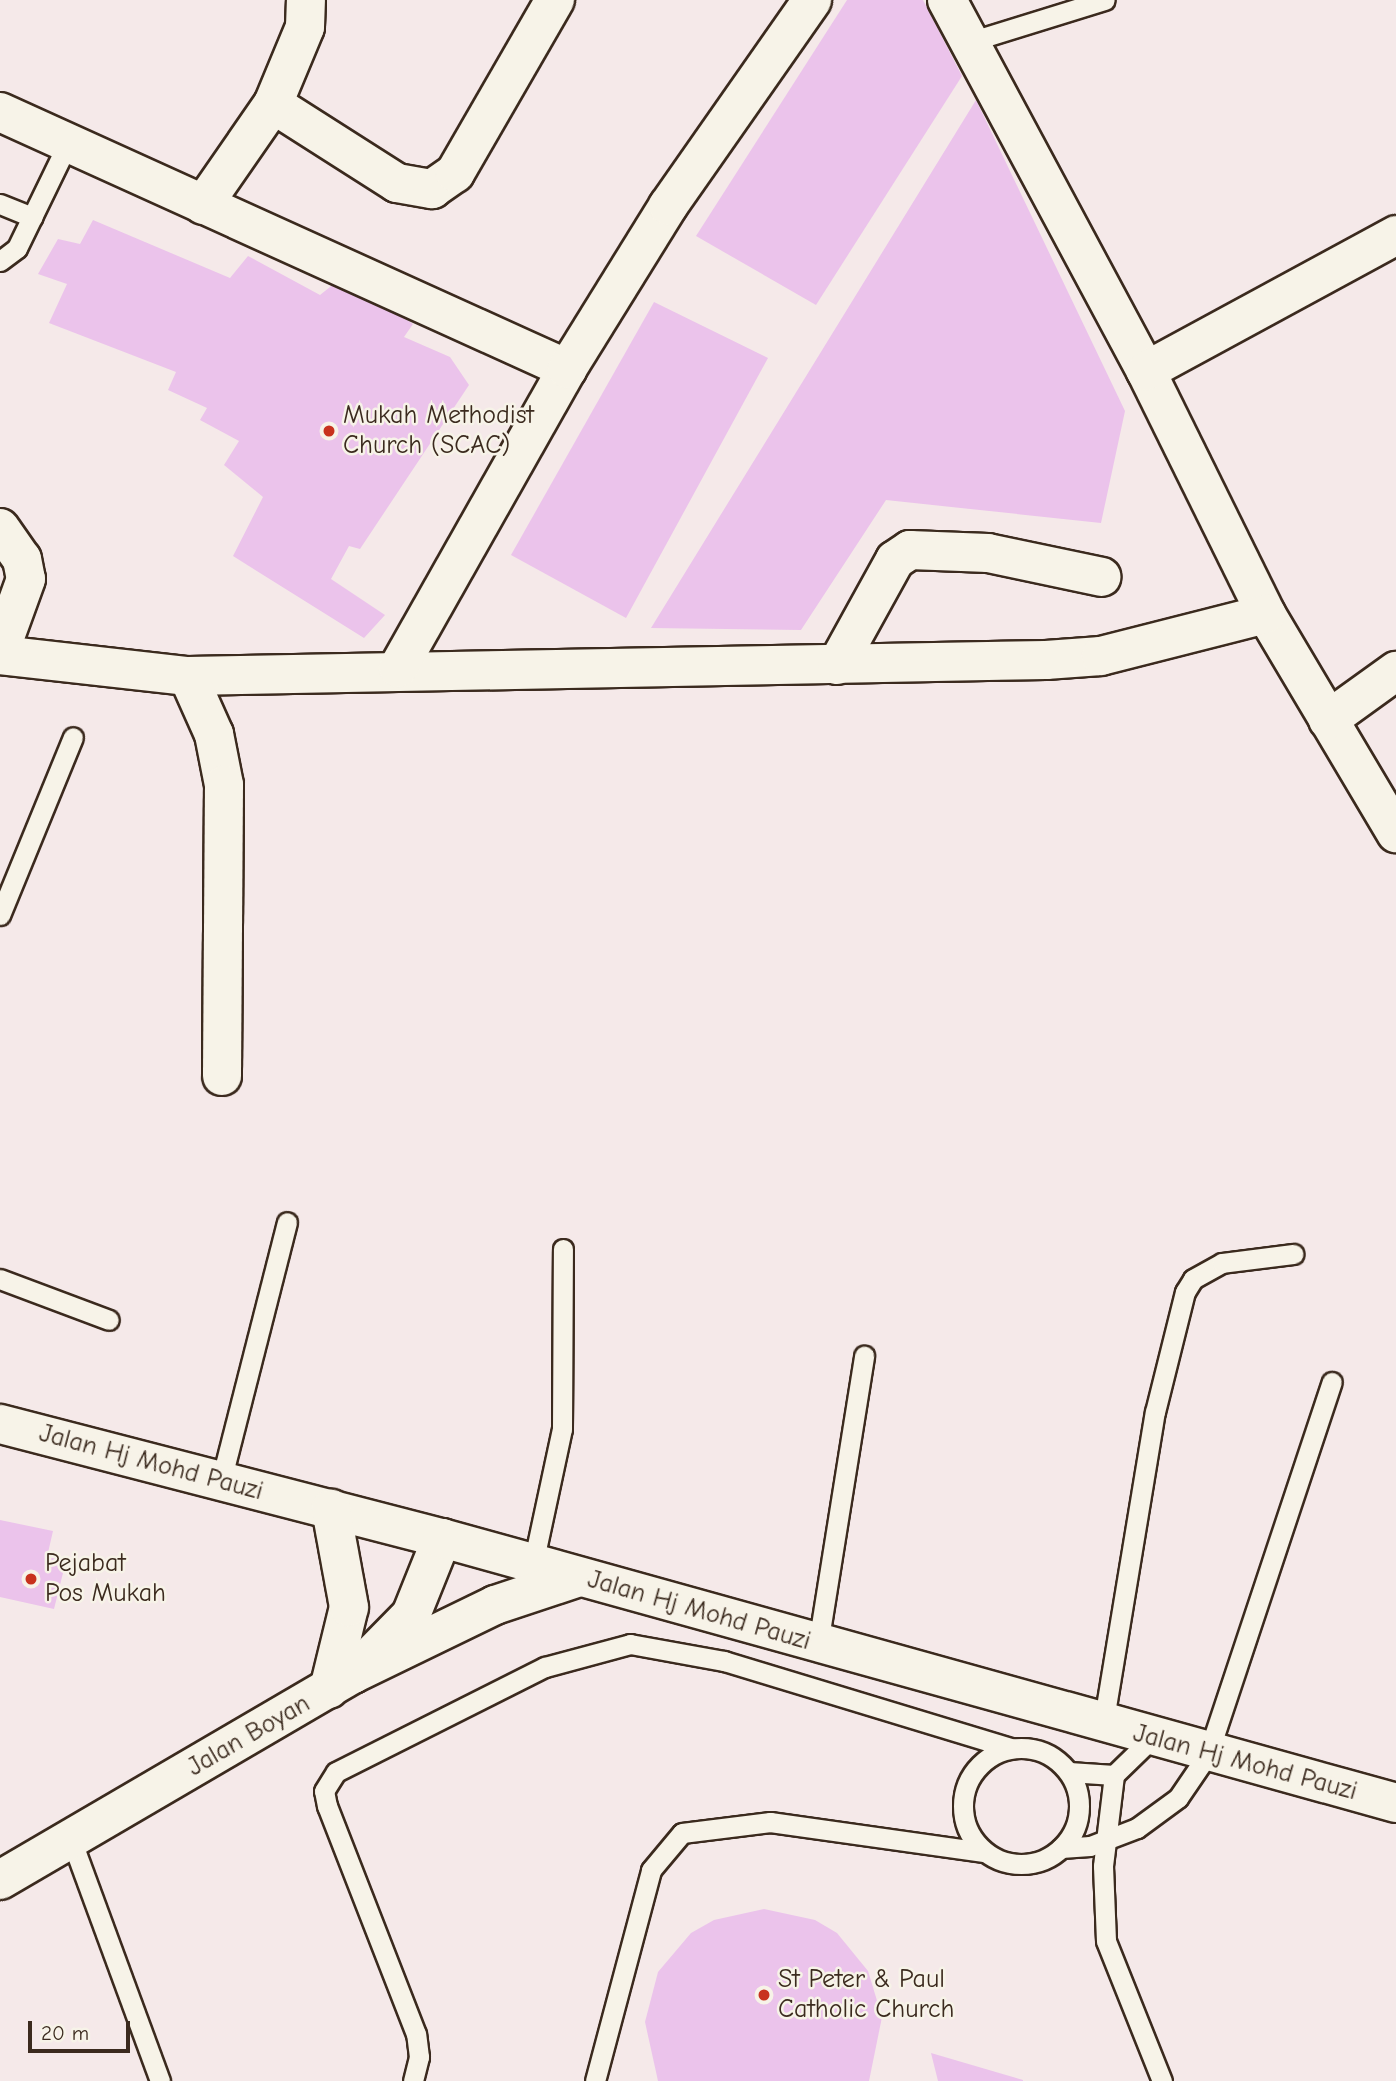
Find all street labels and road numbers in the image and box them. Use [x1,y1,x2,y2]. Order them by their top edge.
street label: Jalan Hj Mohd Pauzi [36,1418,266,1508]
street label: Jalan Hj Mohd Pauzi [584,1564,814,1658]
street label: Jalan Boyan [182,1688,316,1784]
street label: Jalan Hj Mohd Pauzi [1130,1718,1360,1808]

